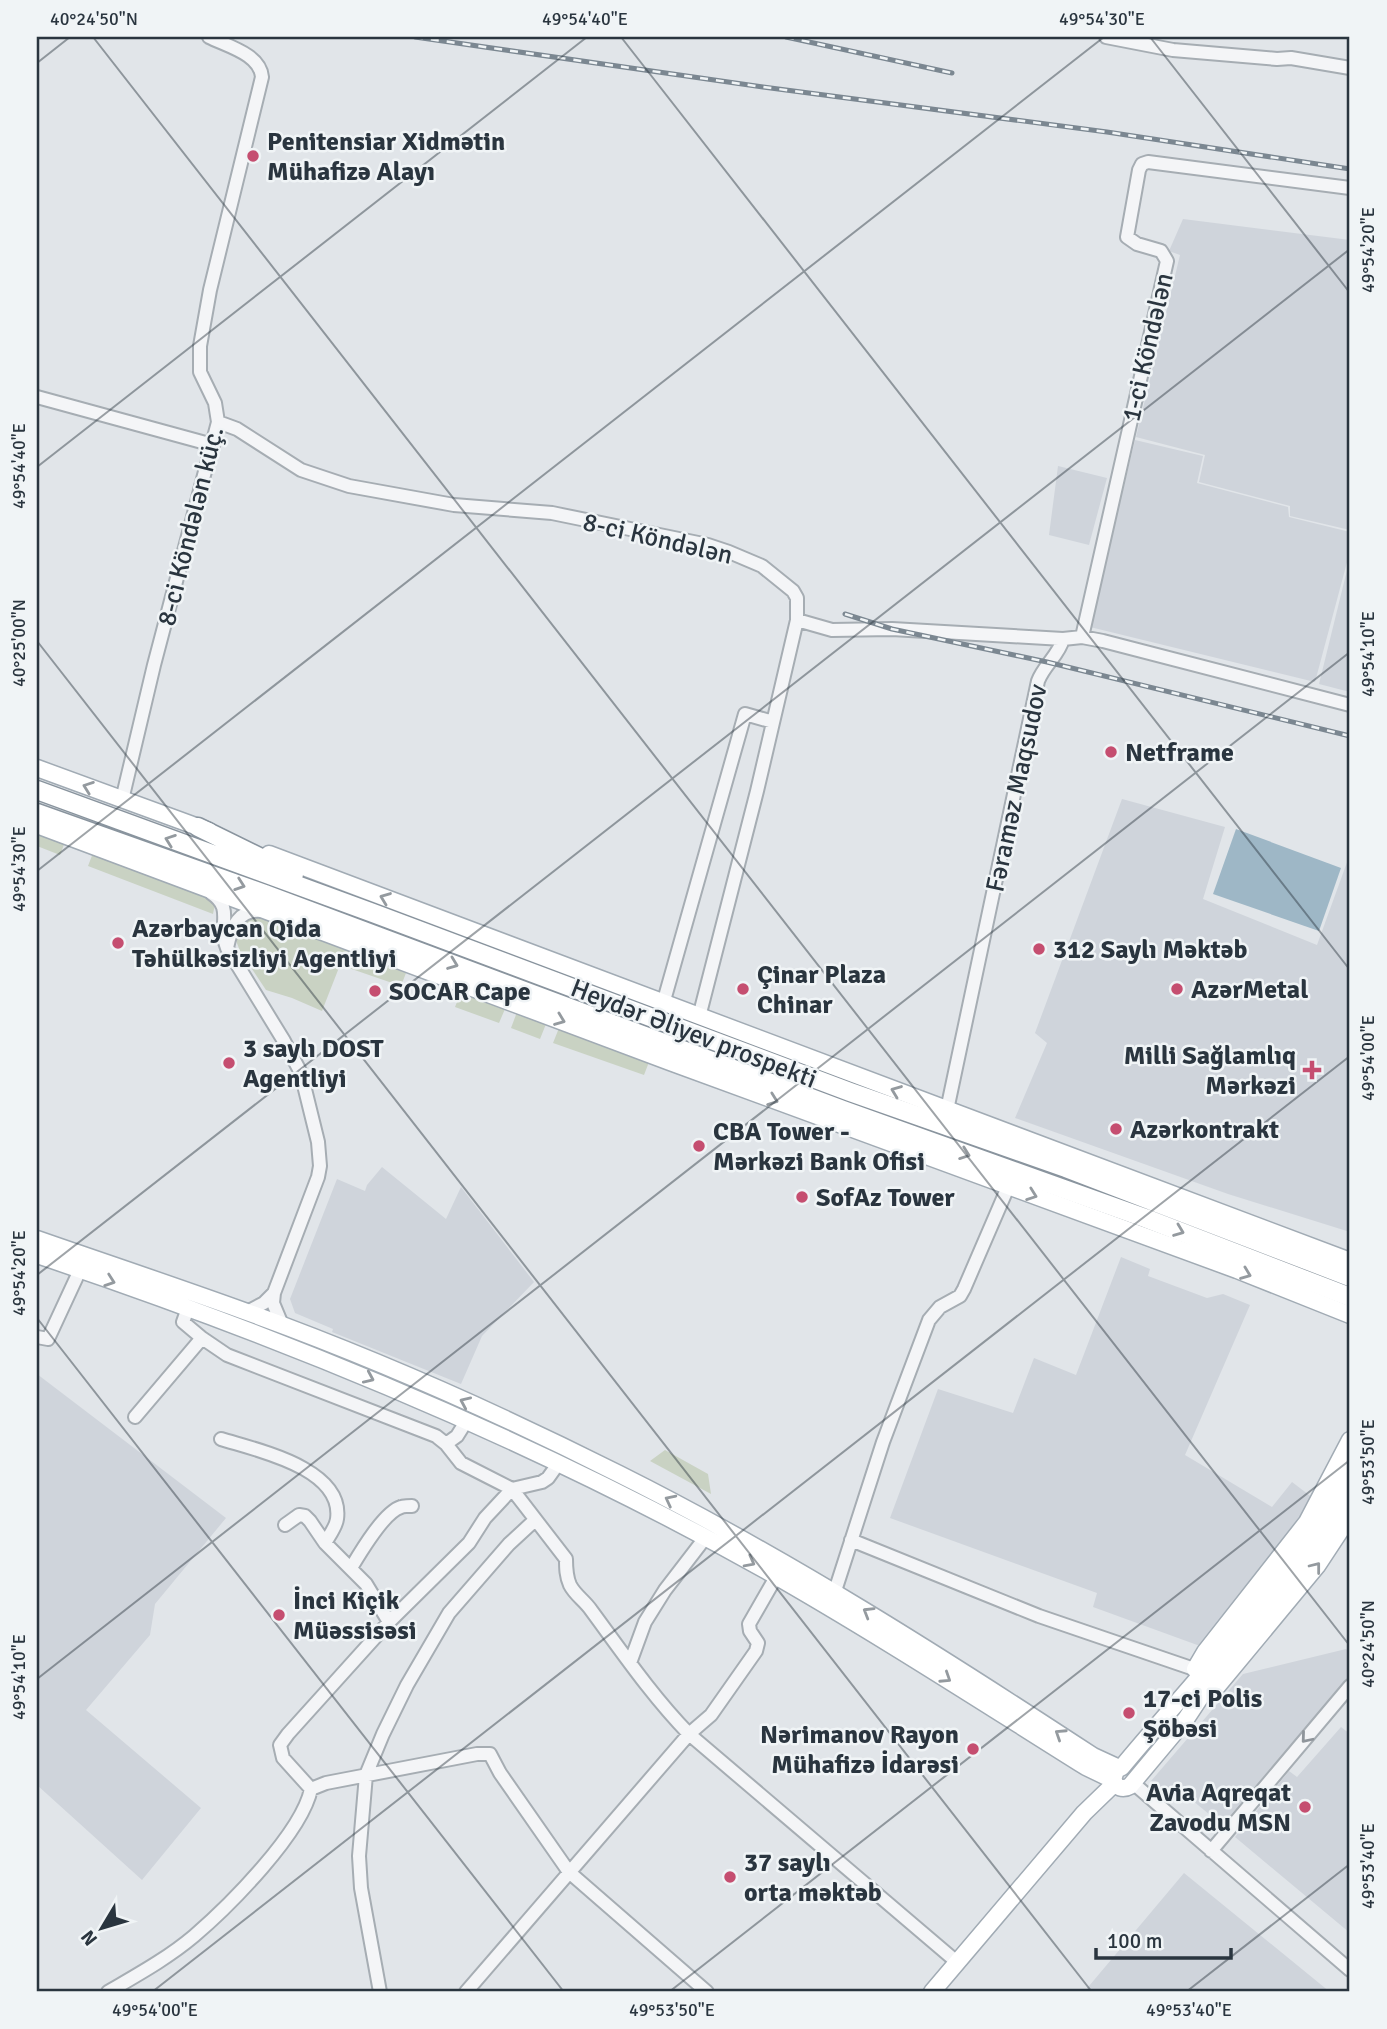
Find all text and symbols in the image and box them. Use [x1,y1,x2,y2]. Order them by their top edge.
text: 40°24'50"N [50,8,138,30]
text: 49°54'40"E [542,8,628,30]
text: 49°54'30"E [1059,8,1145,30]
place label: Penitensiar Xidmətin Mühafizə Alayı [267,126,505,188]
marker: Penitensiar Xidmətin Mühafizə Alayı [245,148,261,164]
text: 49°54'20"E [1357,207,1379,293]
street label: 1-ci Köndələn [1115,270,1181,425]
text: 49°54'40"E [8,423,30,509]
street label: 8-ci Köndələn küç. [151,423,231,629]
street label: 8-ci Köndələn [580,506,736,572]
text: 40°25'00"N [8,599,30,687]
text: 49°54'10"E [1357,611,1379,697]
street label: Fəraməz Maqsudov [979,681,1055,895]
place label: Netframe [1125,737,1234,769]
marker: Netframe [1103,744,1119,760]
one-way arrow [83,782,95,796]
text: 49°54'30"E [8,826,30,912]
one-way arrow [164,834,177,848]
one-way arrow [233,877,245,891]
one-way arrow [380,893,392,907]
place label: Azərbaycan Qida Təhülkəsizliyi Agentliyi [132,913,397,975]
place label: 312 Saylı Məktəb [1053,934,1247,966]
marker: Azərbaycan Qida Təhülkəsizliyi Agentliyi [110,935,126,951]
marker: 312 Saylı Məktəb [1031,941,1047,957]
one-way arrow [446,955,458,969]
place label: Çinar Plaza Chinar [757,959,886,1021]
street label: Heydər Əliyev prospekti [566,972,821,1096]
place label: AzərMetal [1191,974,1308,1006]
place label: SOCAR Cape [389,976,531,1008]
marker: Çinar Plaza Chinar [735,981,751,997]
marker: AzərMetal [1169,981,1185,997]
marker: SOCAR Cape [367,983,383,999]
one-way arrow [553,1012,565,1026]
text: 49°54'00"E [1357,1015,1379,1101]
place label: 3 saylı DOST Agentliyi [243,1033,384,1095]
place label: Milli Sağlamlıq Mərkəzi [1124,1040,1296,1102]
marker: 3 saylı DOST Agentliyi [221,1055,237,1071]
marker: Milli Sağlamlıq Mərkəzi [1302,1060,1322,1080]
one-way arrow [891,1085,903,1099]
one-way arrow [766,1091,778,1105]
place label: Azərkontrakt [1130,1114,1279,1146]
place label: CBA Tower - Mərkəzi Bank Ofisi [713,1116,925,1178]
marker: Azərkontrakt [1108,1121,1124,1137]
marker: CBA Tower - Mərkəzi Bank Ofisi [691,1138,707,1154]
one-way arrow [958,1145,970,1159]
place label: SofAz Tower [816,1182,955,1214]
one-way arrow [1026,1187,1038,1201]
marker: SofAz Tower [794,1189,810,1205]
one-way arrow [1172,1223,1184,1237]
text: 49°54'20"E [8,1230,30,1316]
one-way arrow [1239,1265,1251,1279]
one-way arrow [104,1273,116,1287]
one-way arrow [362,1369,374,1383]
one-way arrow [460,1396,472,1410]
text: 49°53'50"E [1357,1419,1379,1505]
one-way arrow [665,1495,677,1509]
one-way arrow [743,1554,755,1567]
one-way arrow [1307,1563,1320,1575]
place label: İnci Kiçik Müəssisəsi [293,1585,417,1647]
text: 40°24'50"N [1357,1600,1379,1688]
marker: İnci Kiçik Müəssisəsi [271,1607,287,1623]
one-way arrow [863,1607,876,1620]
text: 49°54'10"E [8,1634,30,1720]
one-way arrow [938,1670,951,1682]
place label: 17-ci Polis Şöbəsi [1143,1683,1262,1745]
marker: 17-ci Polis Şöbəsi [1121,1705,1137,1721]
place label: Nərimanov Rayon Mühafizə İdarəsi [760,1719,959,1781]
one-way arrow [1055,1730,1068,1742]
one-way arrow [1302,1730,1314,1743]
marker: Nərimanov Rayon Mühafizə İdarəsi [965,1741,981,1757]
place label: Avia Aqreqat Zavodu MSN [1146,1777,1291,1839]
marker: Avia Aqreqat Zavodu MSN [1297,1799,1313,1815]
text: 49°53'40"E [1357,1823,1379,1909]
place label: 37 saylı orta məktəb [744,1847,882,1909]
marker: 37 saylı orta məktəb [722,1869,738,1885]
north arrow [66,1892,136,1962]
scale bar [1096,1917,1231,1961]
text: N [76,1925,103,1950]
text: 100 m [1107,1928,1162,1954]
text: 49°54'00"E [112,1999,198,2021]
text: 49°53'50"E [629,1999,715,2021]
text: 49°53'40"E [1146,1999,1232,2021]

